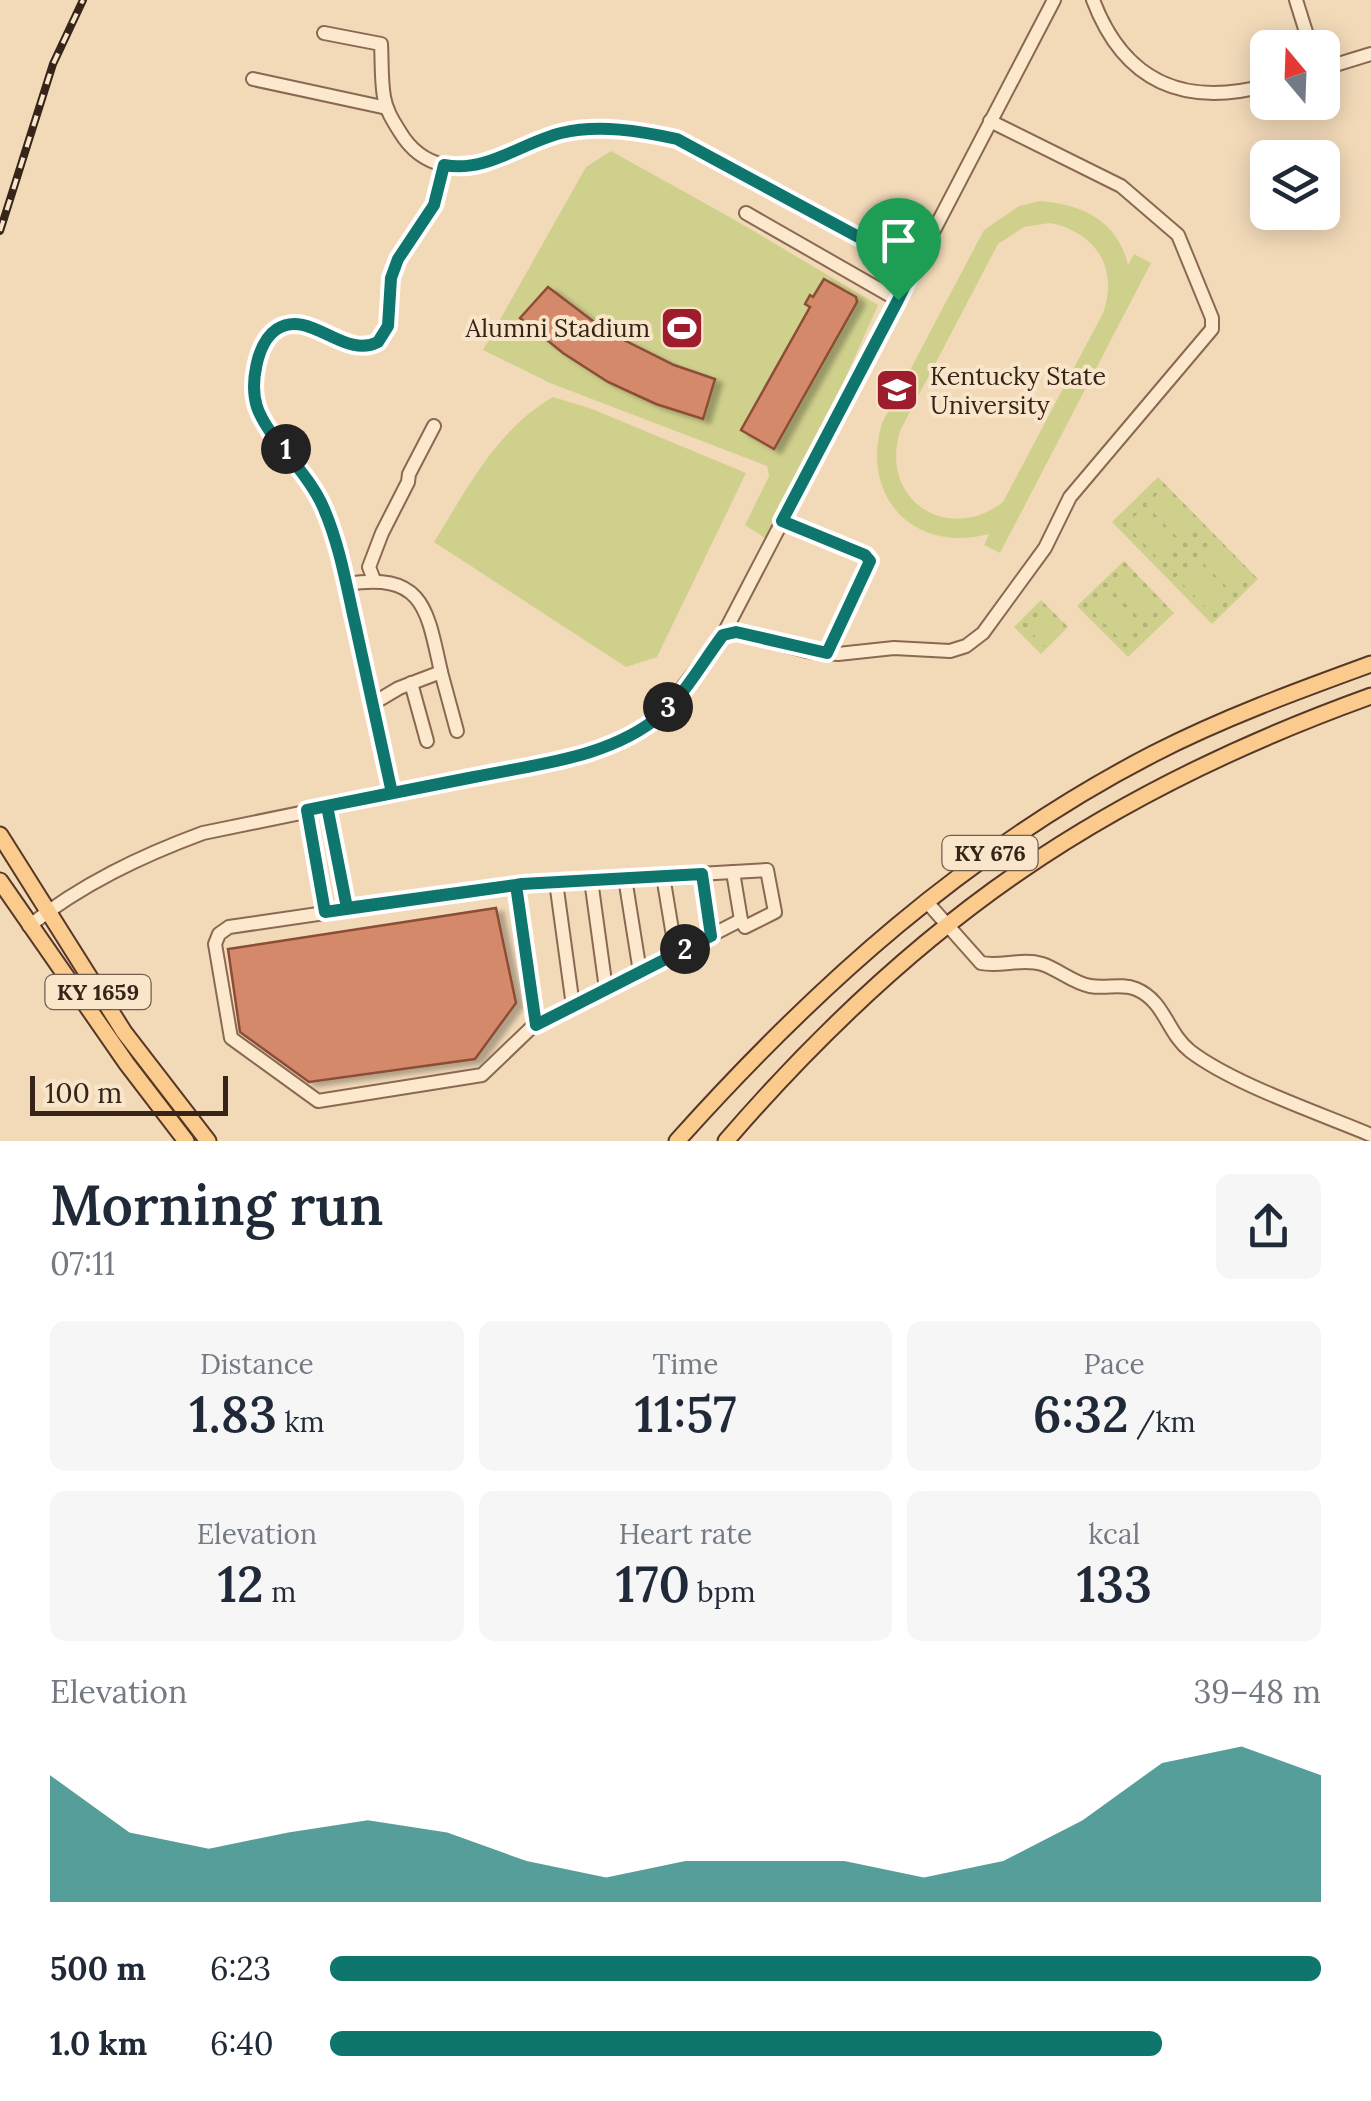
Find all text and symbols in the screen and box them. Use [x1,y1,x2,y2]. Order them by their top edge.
north arrow [1250,30,1340,120]
map controls [1250,30,1340,230]
button: layers [1250,140,1340,230]
pin [856,198,941,301]
icon: arrive [871,213,926,268]
sports icon: Alumni Stadium [659,305,705,351]
place label: Alumni Stadium [465,312,650,344]
place label: Kentucky State University [930,360,1106,421]
school or university icon: Kentucky State University [874,367,920,413]
pin: 1 [261,424,311,474]
text: 1 [280,431,292,467]
pin: 3 [643,682,693,732]
text: 3 [660,689,676,725]
road number: KY 676 [942,836,1038,870]
pin: 2 [660,924,710,974]
text: 2 [678,931,692,967]
road number: KY 1659 [46,975,150,1009]
scale bar [30,1071,228,1116]
text: 100 m [45,1075,122,1111]
text: Morning run [50,1170,383,1240]
button: share [1216,1174,1321,1279]
text: 07:11 [50,1243,115,1284]
text: Distance [200,1346,314,1382]
text: Time [652,1346,718,1382]
text: Pace [1084,1346,1145,1382]
text: 1.83 [189,1382,277,1446]
text: 11:57 [634,1382,737,1446]
text: 6:32 [1033,1382,1129,1446]
text: km [277,1404,324,1440]
text: /km [1129,1404,1196,1440]
text: Elevation [197,1516,317,1552]
text: Heart rate [619,1516,752,1552]
text: kcal [1088,1516,1140,1552]
text: 12 [217,1552,264,1616]
text: 170 [616,1552,690,1616]
text: 133 [1076,1552,1152,1616]
text: m [264,1574,296,1610]
text: bpm [690,1574,755,1610]
text: Elevation [50,1671,187,1712]
text: 39–48 m [1193,1671,1321,1712]
text: 500 m [50,1948,146,1989]
text: 6:23 [210,1948,271,1989]
text: 1.0 km [50,2023,147,2064]
text: 6:40 [210,2023,274,2064]

